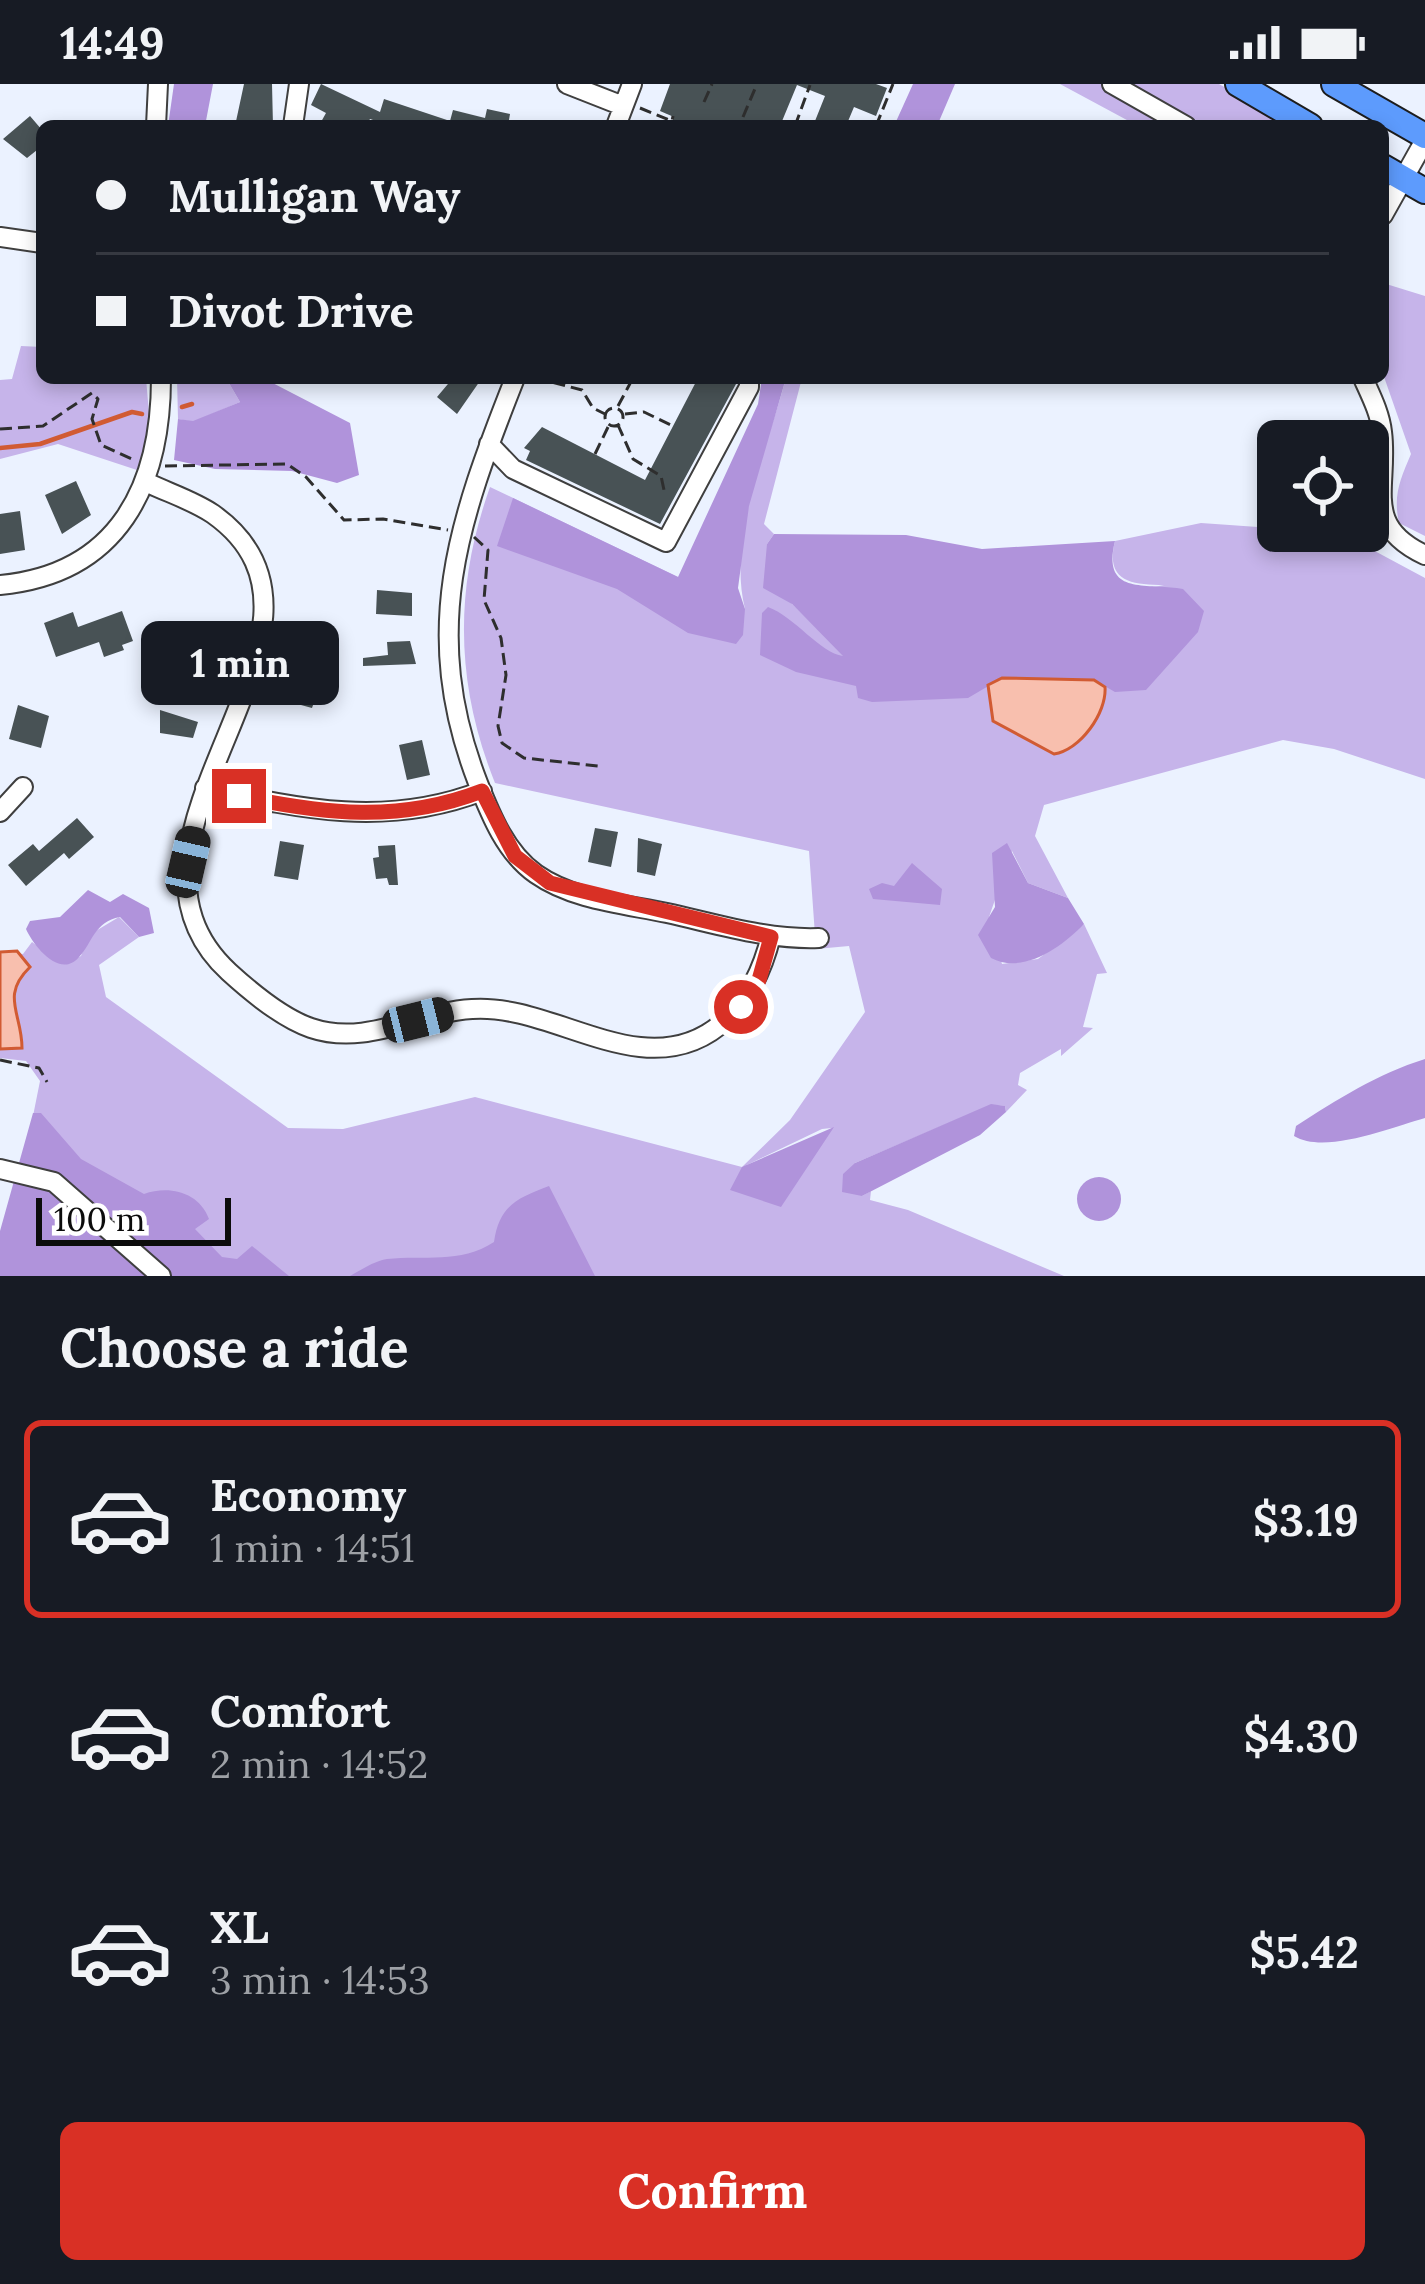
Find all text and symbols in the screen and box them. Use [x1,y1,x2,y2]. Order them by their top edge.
text: 14:49 [60,14,165,71]
text: Mulligan Way [168,167,461,224]
text: Divot Drive [168,282,414,339]
map controls [1257,420,1389,552]
button: locate [1257,420,1389,552]
callout: 1 min [140,622,338,706]
text: 1 min [190,638,290,688]
route end [212,769,266,823]
car [162,823,214,901]
route start [714,980,768,1034]
car [379,994,457,1046]
scale bar [36,1192,231,1245]
text: 100 m [54,1198,145,1240]
text: Choose a ride [60,1313,409,1382]
icon: car [66,1465,174,1573]
text: Economy [210,1466,406,1523]
text: $3.19 [1253,1491,1359,1548]
text: 1 min · 14:51 [210,1523,415,1573]
icon: car [66,1681,174,1789]
text: Comfort [210,1682,390,1739]
text: $4.30 [1244,1707,1359,1764]
text: 2 min · 14:52 [210,1739,428,1789]
icon: car [66,1897,174,2005]
text: XL [210,1898,269,1955]
text: $5.42 [1249,1923,1359,1980]
text: 3 min · 14:53 [210,1955,430,2005]
button: Confirm [60,2122,1365,2260]

